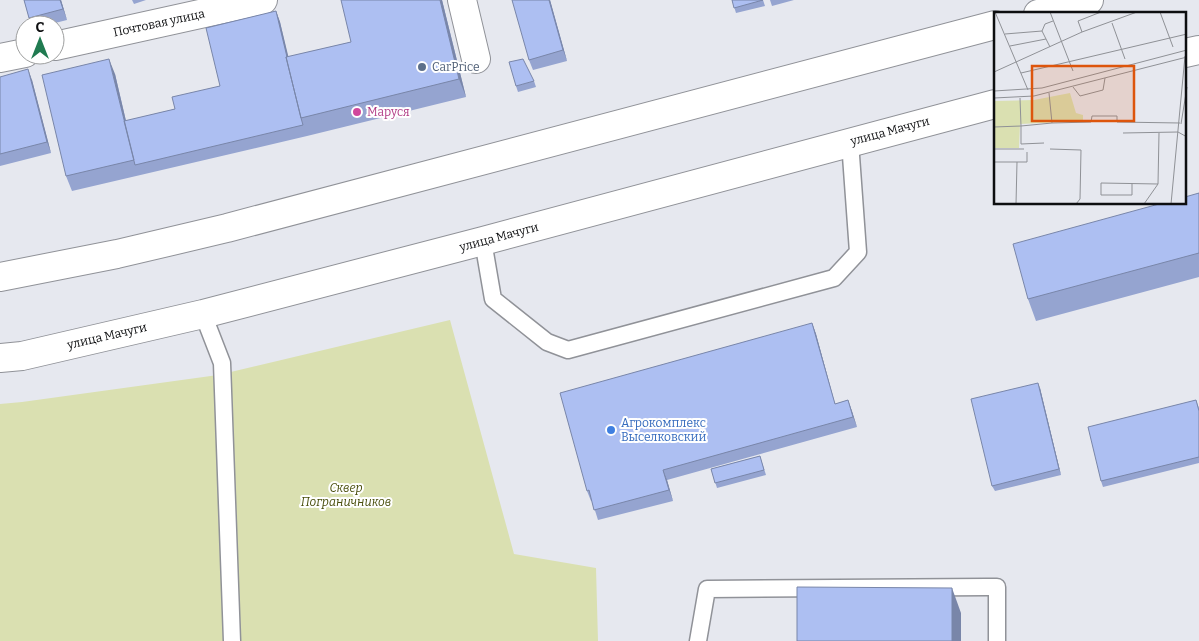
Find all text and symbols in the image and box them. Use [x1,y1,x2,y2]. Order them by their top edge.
street label: Почтовая улица [112,6,206,40]
inset map [994,12,1186,205]
north arrow [15,15,65,65]
text: С [36,19,45,36]
place label: CarPrice [432,60,480,74]
marker: CarPrice [416,61,428,73]
place label: Маруся [367,105,410,119]
marker: Маруся [351,106,363,118]
street label: улица Мачуги [848,114,931,149]
street label: улица Мачуги [457,220,540,255]
street label: улица Мачуги [65,320,148,352]
place label: Агрокомплекс Выселковский [621,416,707,444]
marker: Агрокомплекс Выселковский [605,424,617,436]
park label: Сквер Пограничников [301,481,391,509]

